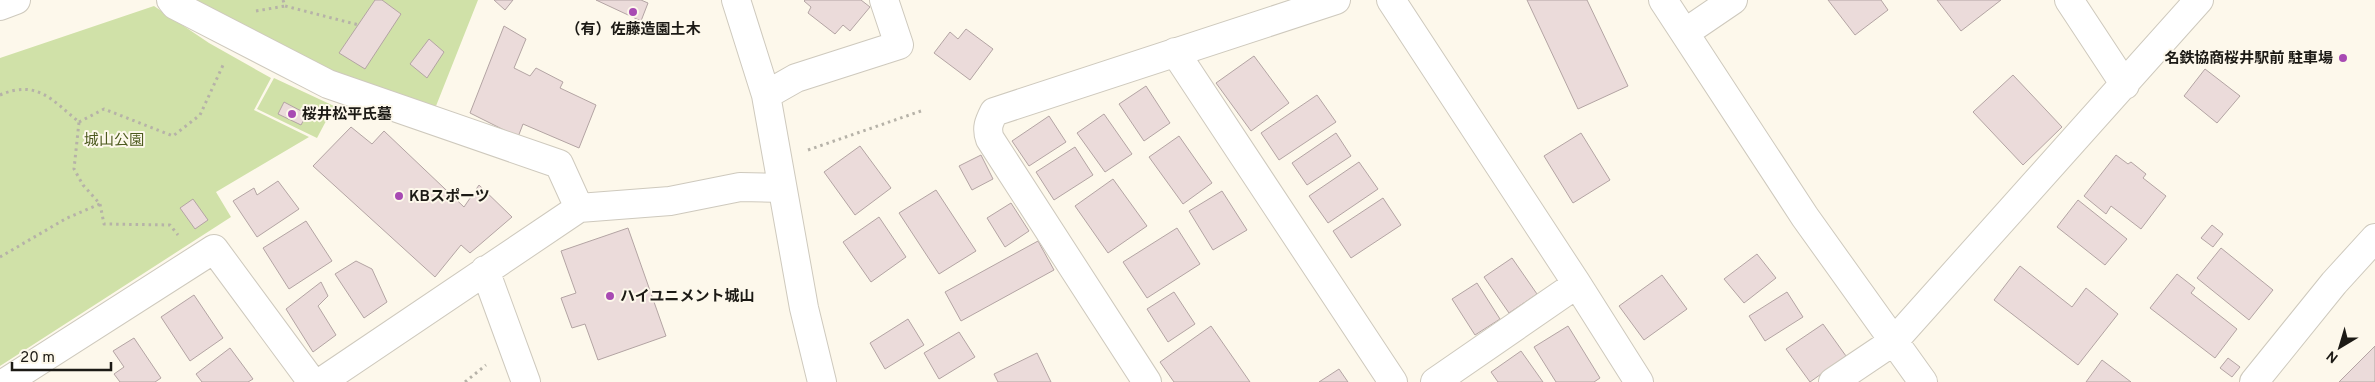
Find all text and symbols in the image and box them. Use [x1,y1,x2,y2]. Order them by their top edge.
marker: （有）佐藤造園土木 [627,6,639,18]
place label: （有）佐藤造園土木 [565,21,701,40]
place label: 名鉄協商桜井駅前 駐車場 [2164,49,2333,69]
marker: 名鉄協商桜井駅前 駐車場 [2337,52,2349,64]
place label: 桜井松平氏墓 [302,105,392,125]
marker: 桜井松平氏墓 [286,108,298,120]
park label: 城山公園 [84,132,144,151]
place label: KBスポーツ [409,188,490,207]
marker: KBスポーツ [393,190,405,202]
place label: ハイユニメント城山 [620,287,754,307]
marker: ハイユニメント城山 [604,290,616,302]
north arrow [2315,322,2365,372]
scale bar [12,340,111,372]
text: N [2324,346,2342,366]
text: 20 m [20,349,55,368]

